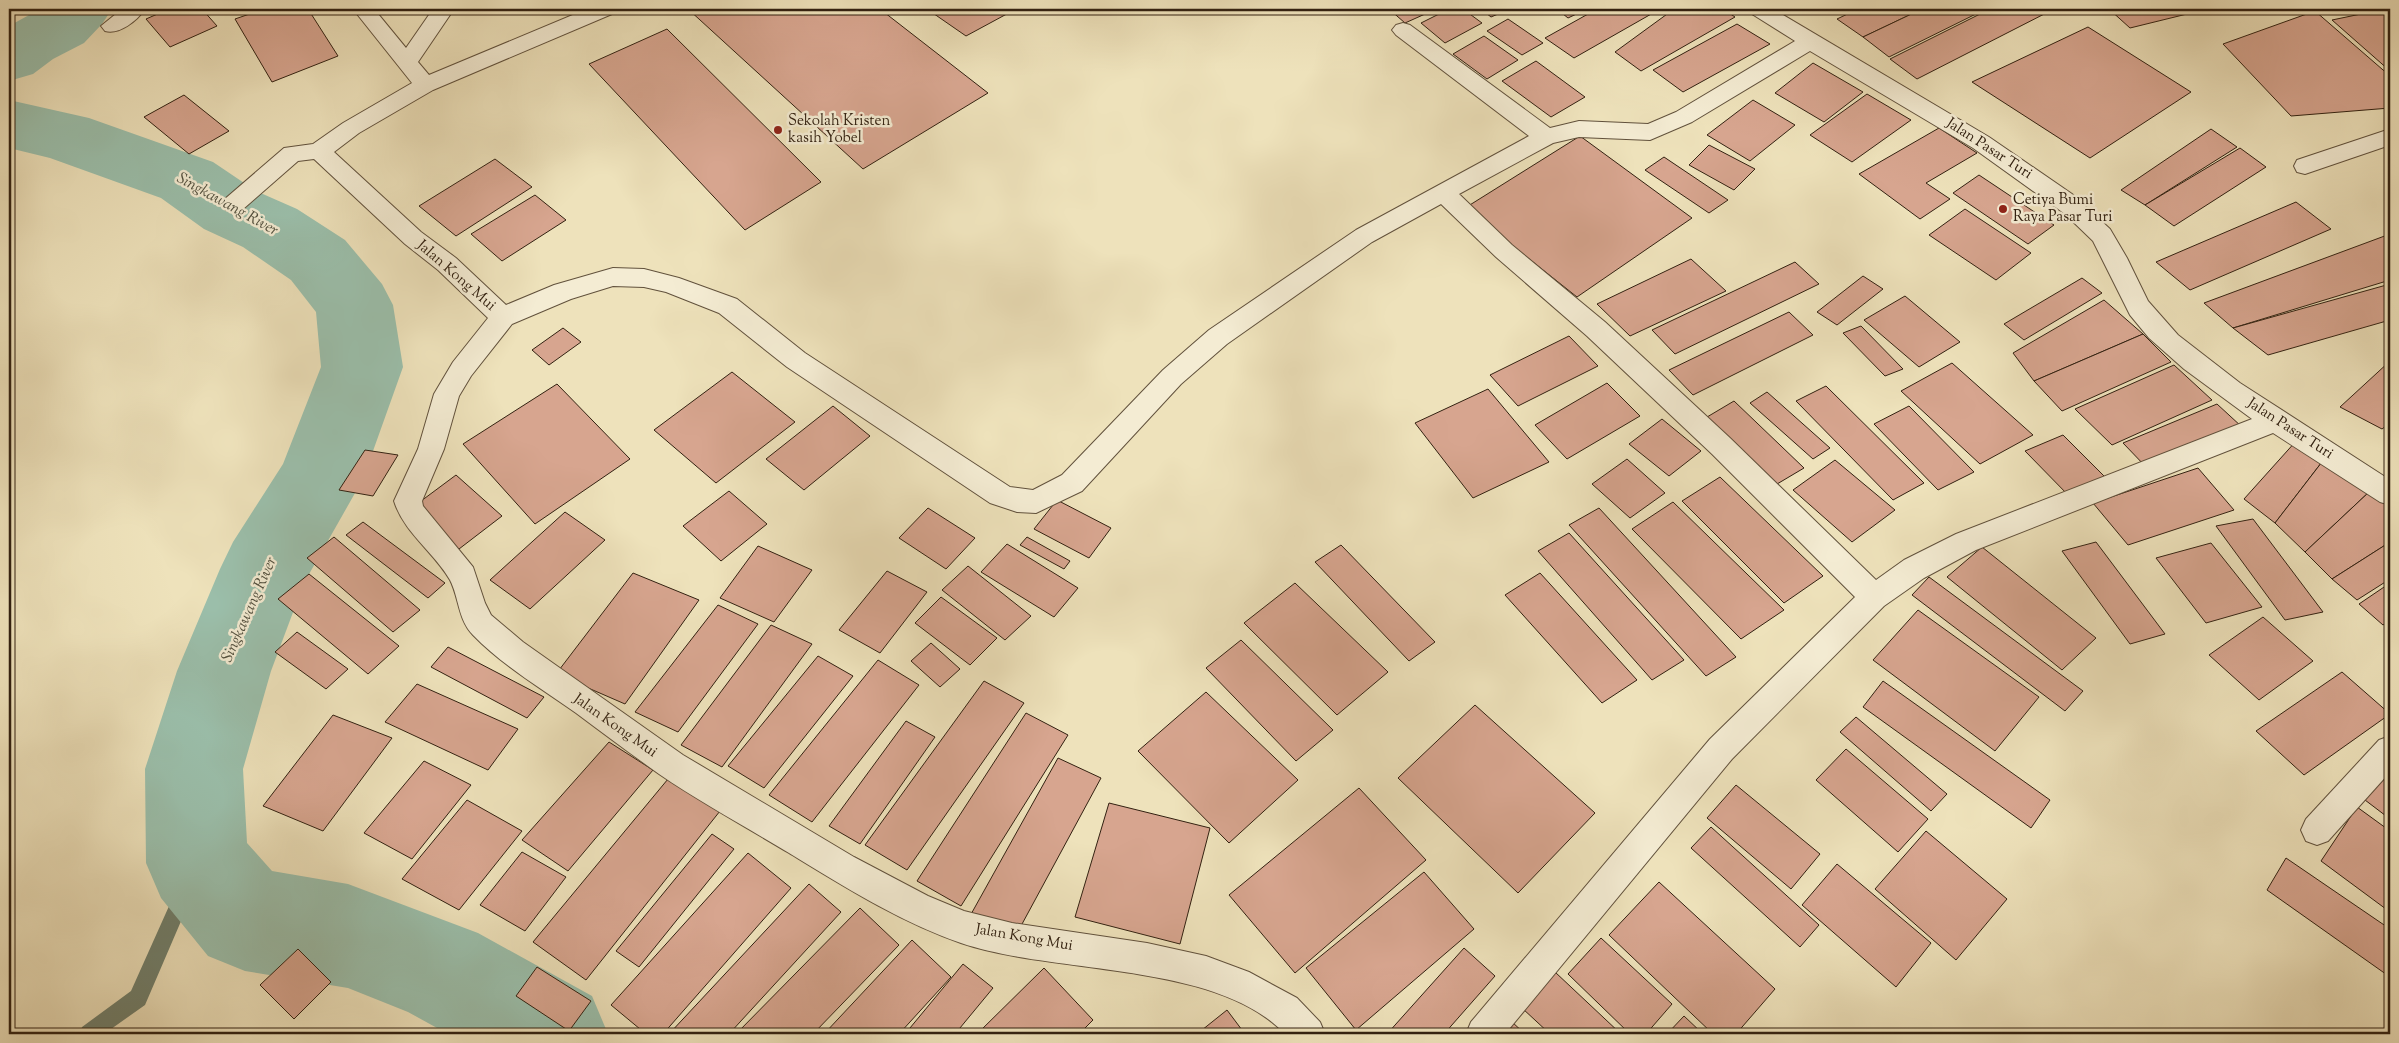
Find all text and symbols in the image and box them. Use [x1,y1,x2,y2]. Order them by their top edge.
place label: Sekolah Kristen kasih Yobel [788,111,890,149]
street label: Jalan Pasar Turi [1941,113,2036,185]
marker: Sekolah Kristen kasih Yobel [772,124,784,136]
water label: Singkawang River [172,168,282,243]
place label: Cetiya Bumi Raya Pasar Turi [2013,190,2112,228]
marker: Cetiya Bumi Raya Pasar Turi [1997,203,2009,215]
street label: Jalan Kong Mui [411,235,500,316]
street label: Jalan Pasar Turi [2242,393,2337,465]
water label: Singkawang River [217,553,284,666]
street label: Jalan Kong Mui [568,689,661,763]
street label: Jalan Kong Mui [973,919,1074,957]

